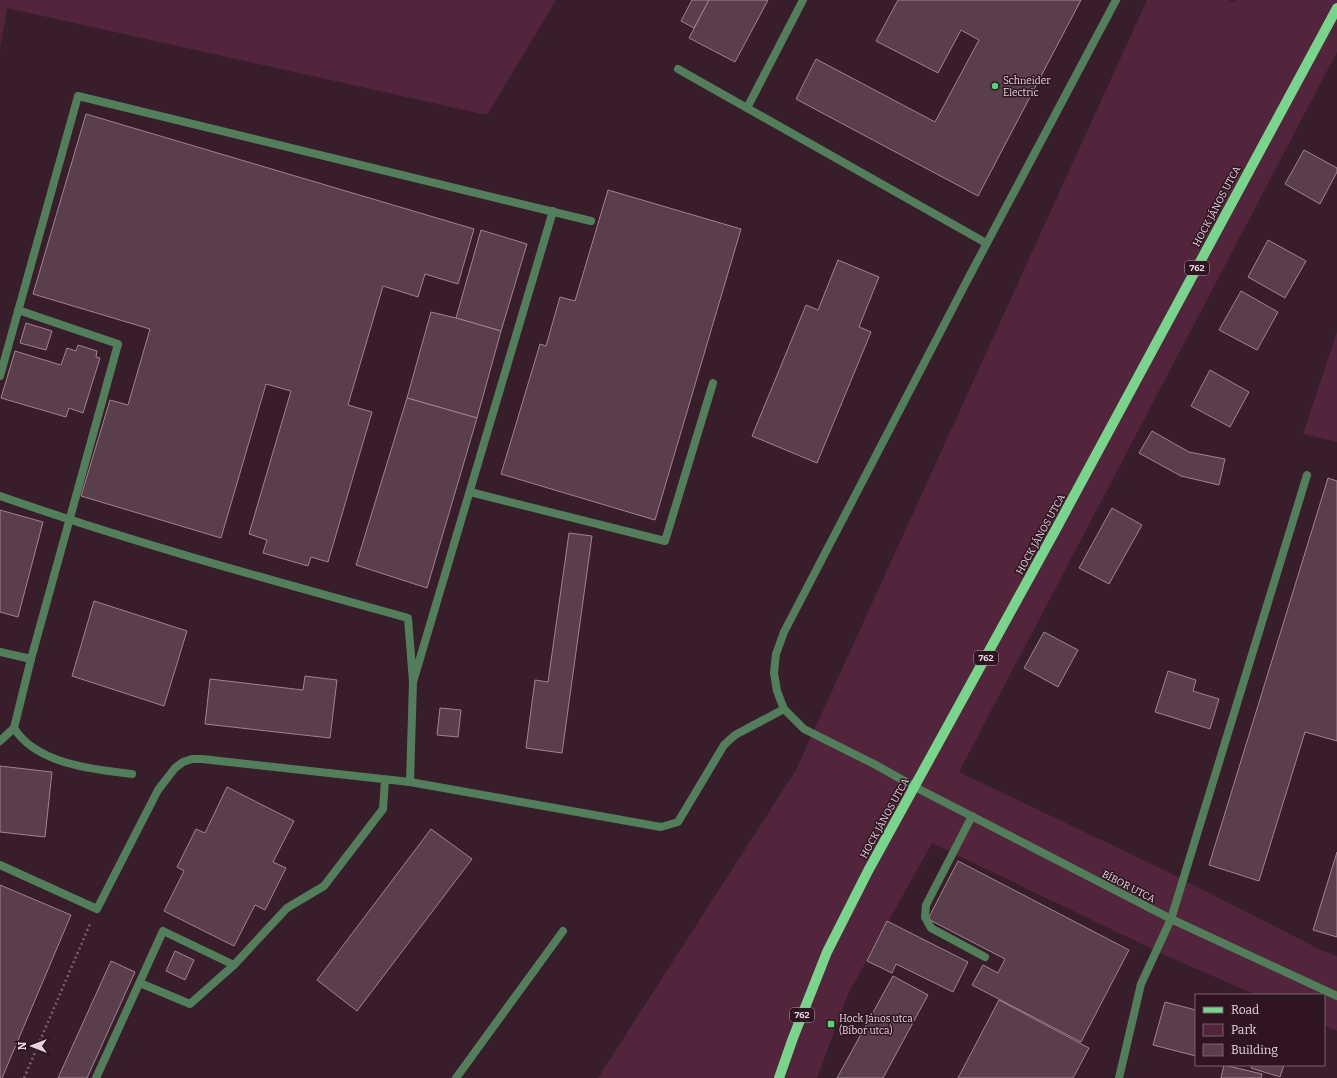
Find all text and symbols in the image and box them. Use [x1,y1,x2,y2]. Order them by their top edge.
place label: Schneider Electric [1003,75,1051,99]
marker: Schneider Electric [990,81,1000,91]
street label: HOCK JÁNOS UTCA [1189,162,1244,249]
road number: 762 [1185,261,1209,275]
street label: HOCK JÁNOS UTCA [1012,490,1068,577]
road number: 762 [974,651,998,665]
street label: HOCK JÁNOS UTCA [856,774,912,861]
street label: BÍBOR UTCA [1100,867,1159,906]
legend [1195,994,1325,1066]
text: Road [1231,1003,1259,1017]
road number: 762 [790,1008,814,1022]
place label: Hock János utca (Bíbor utca) [839,1013,913,1037]
marker: Hock János utca (Bíbor utca) [826,1019,836,1029]
text: Park [1231,1023,1257,1037]
north arrow [12,1026,52,1066]
text: N [16,1041,29,1050]
text: Building [1231,1043,1278,1057]

